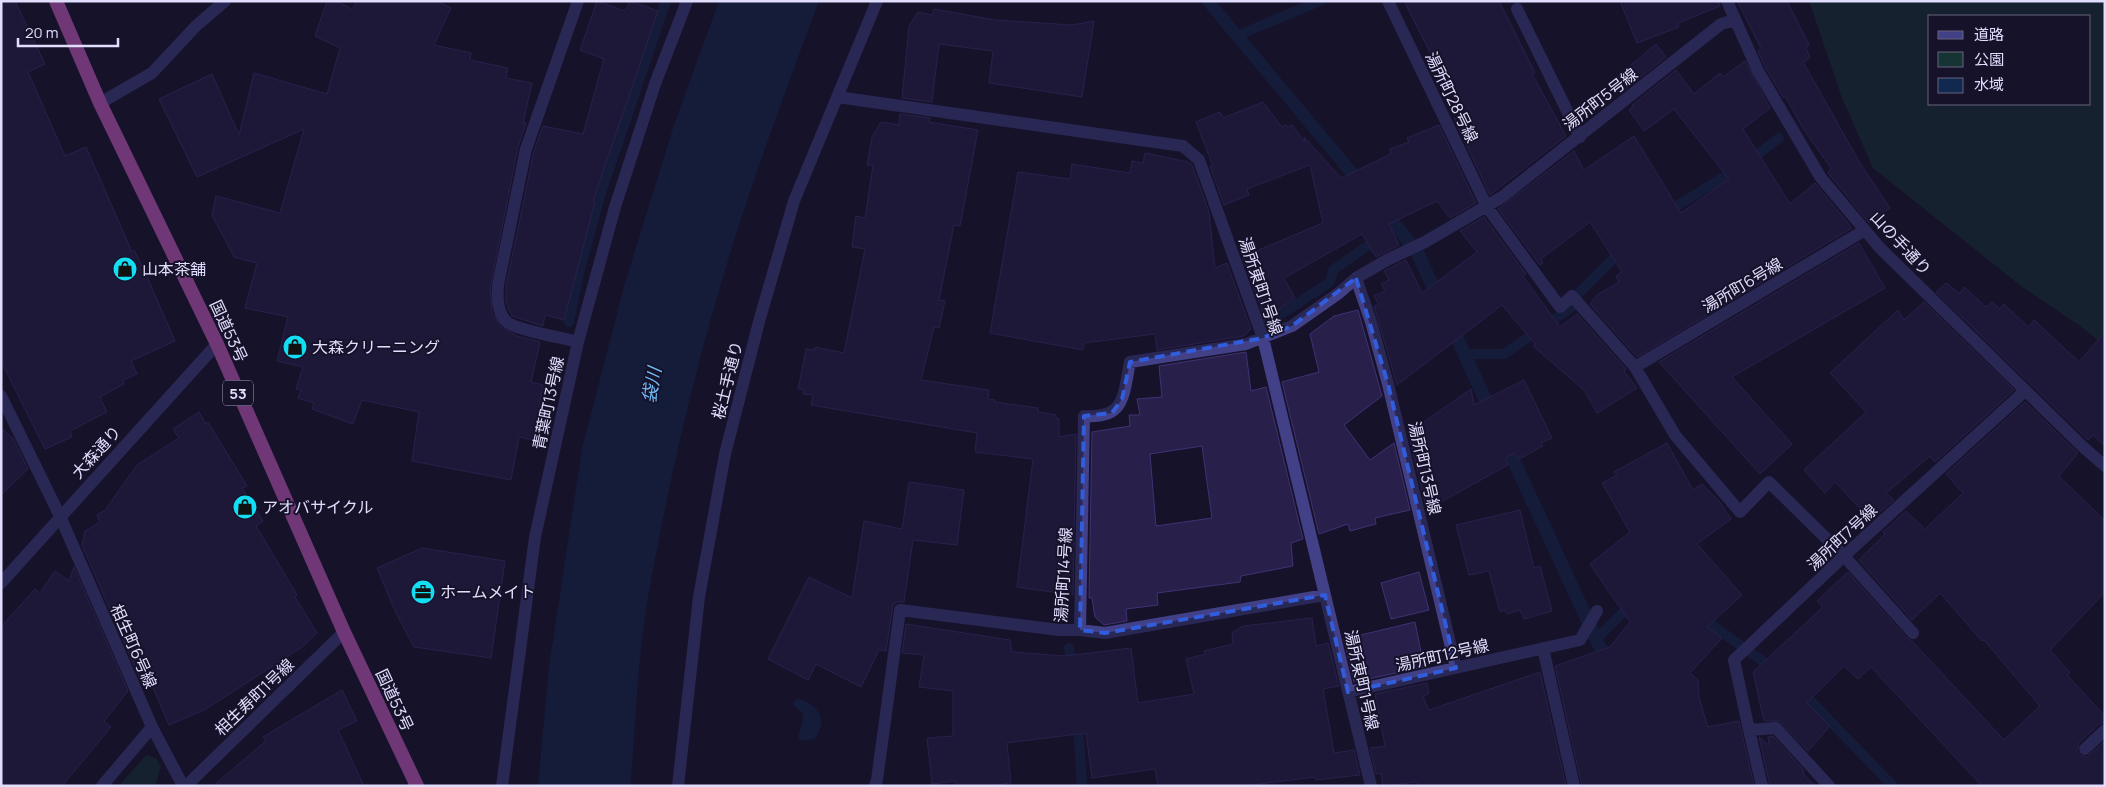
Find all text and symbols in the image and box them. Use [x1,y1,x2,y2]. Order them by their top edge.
scale bar [18,15,118,47]
legend [1928,15,2091,105]
text: 20 m [25,22,58,43]
text: 道路 [1974,24,2004,45]
street label: 湯所町28号線 [1421,48,1483,146]
text: 公園 [1974,49,2004,70]
street label: 湯所町5号線 [1558,63,1642,135]
text: 水域 [1974,74,2004,95]
street label: 山の手通り [1866,206,1936,280]
street label: 湯所東町1号線 [1234,234,1288,338]
street label: 湯所町6号線 [1698,252,1786,318]
shop icon: 山本茶舗 [112,256,138,282]
place label: 山本茶舗 [142,258,206,280]
street label: 国道53号 [205,296,253,366]
shop icon: 大森クリーニング [282,334,308,360]
place label: 大森クリーニング [312,336,440,358]
street label: 桜土手通り [707,339,747,421]
street label: 青葉町13号線 [527,354,569,452]
water label: 袋川 [636,363,666,405]
road number: 53 [223,380,253,406]
street label: 湯所町13号線 [1404,419,1446,517]
street label: 大森通り [66,421,126,483]
shop icon: アオバサイクル [232,494,258,520]
place label: アオバサイクル [262,496,373,518]
street label: 湯所町7号線 [1802,499,1882,575]
street label: 湯所町14号線 [1050,527,1076,623]
office icon: ホームメイト [410,579,436,605]
place label: ホームメイト [440,581,536,603]
street label: 相生町6号線 [106,600,162,692]
street label: 湯所東町1号線 [1340,628,1384,732]
street label: 湯所町12号線 [1393,634,1491,676]
street label: 相生寿町1号線 [210,654,298,740]
street label: 国道53号 [371,665,419,735]

